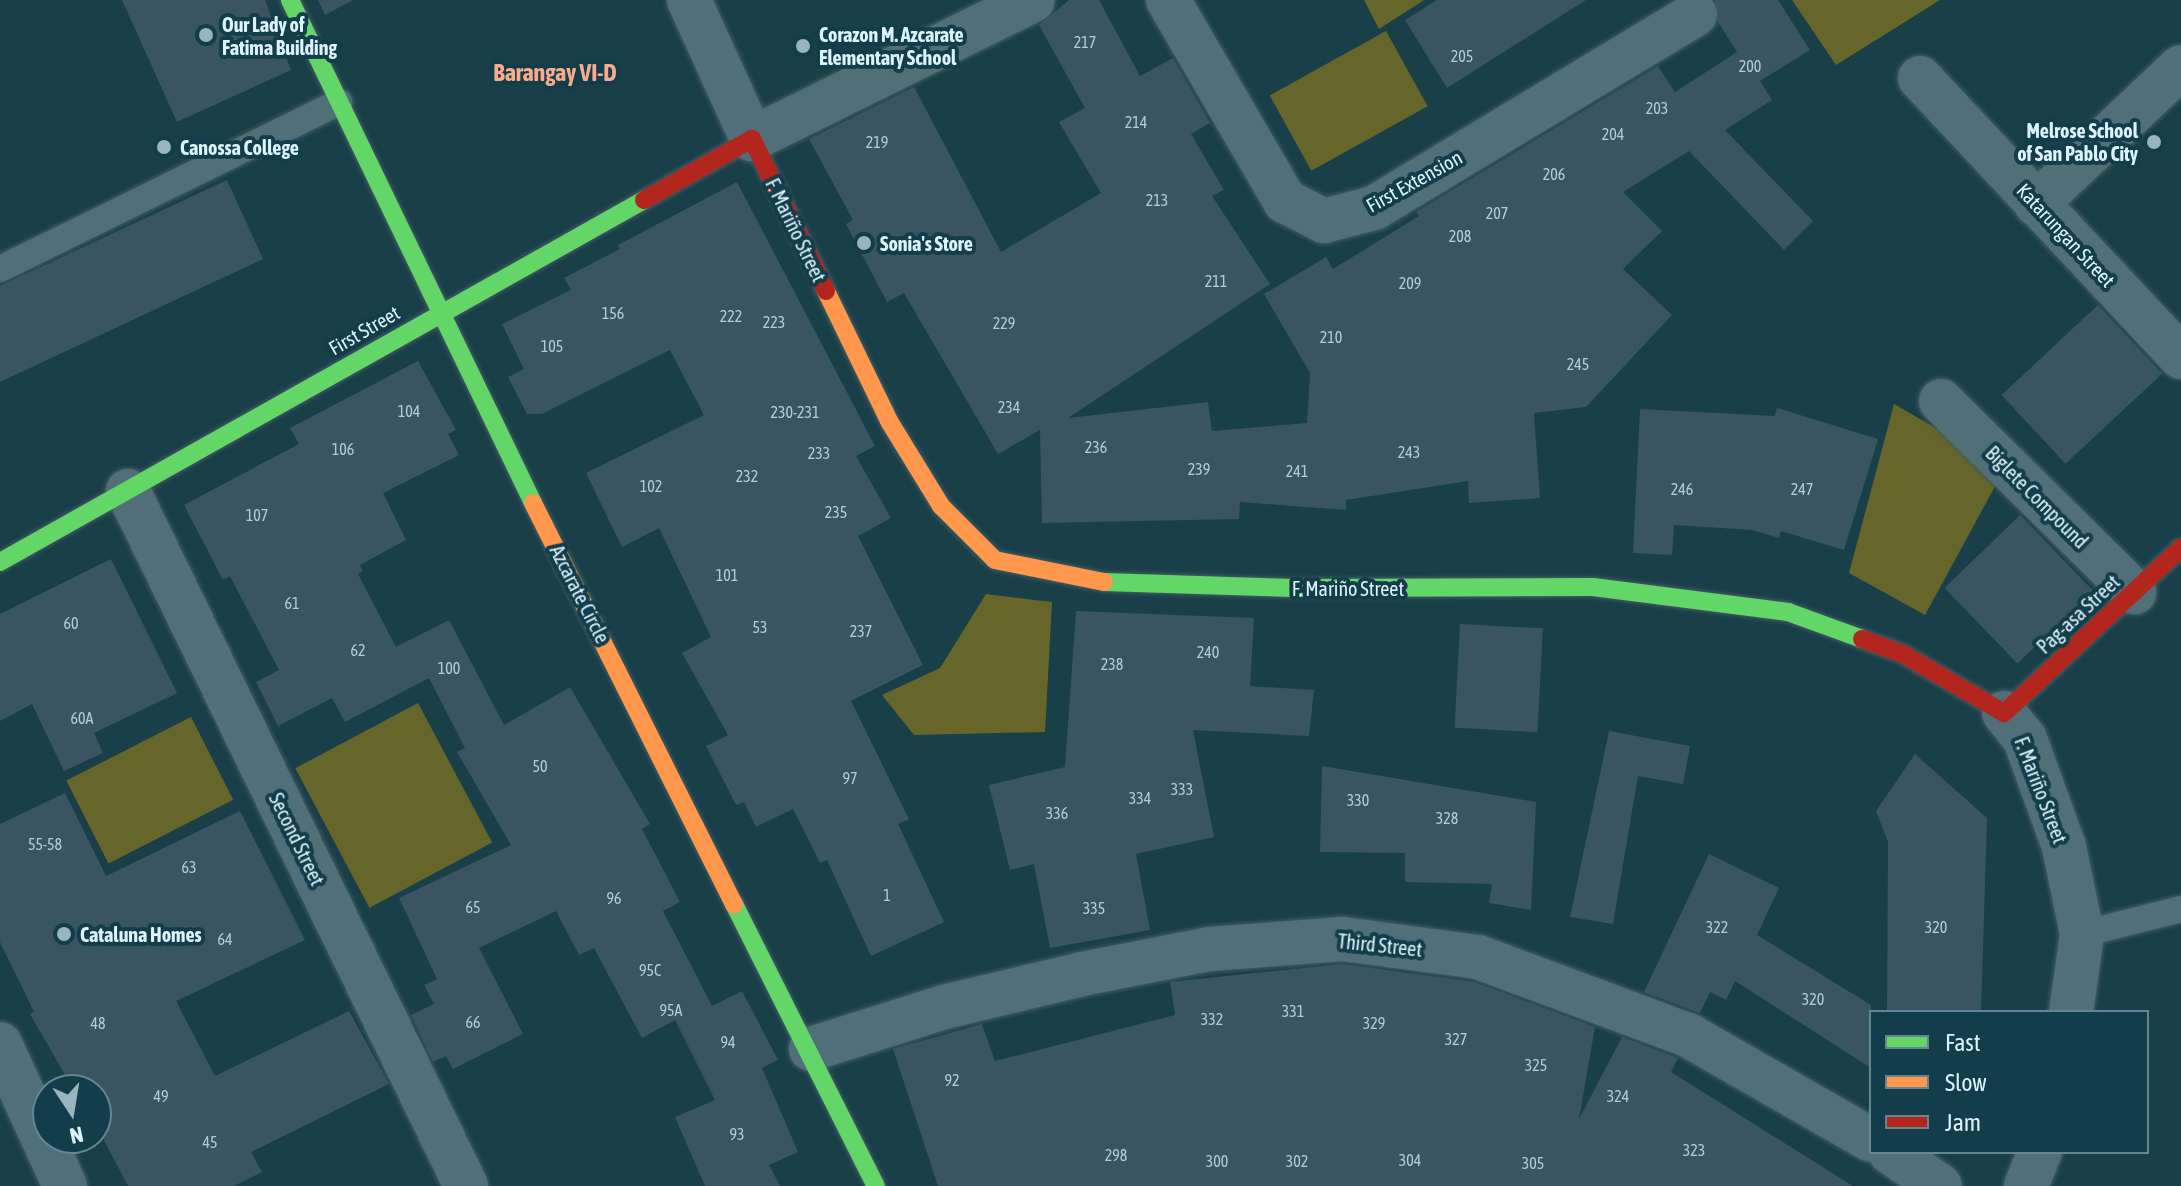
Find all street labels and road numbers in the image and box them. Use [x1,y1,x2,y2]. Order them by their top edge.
street label: First Extension [1362,145,1466,217]
street label: F. Mariño Street [761,174,831,286]
street label: Katarungan Street [2012,178,2120,292]
street label: First Street [324,300,404,360]
street label: Biglete Compound [1981,441,2093,553]
street label: Azcarate Circle [545,541,615,647]
street label: Pag-asa Street [2032,570,2124,658]
street label: F. Mariño Street [1292,576,1404,600]
street label: F. Mariño Street [2010,733,2072,847]
street label: Second Street [264,789,330,889]
street label: Third Street [1337,929,1423,961]

